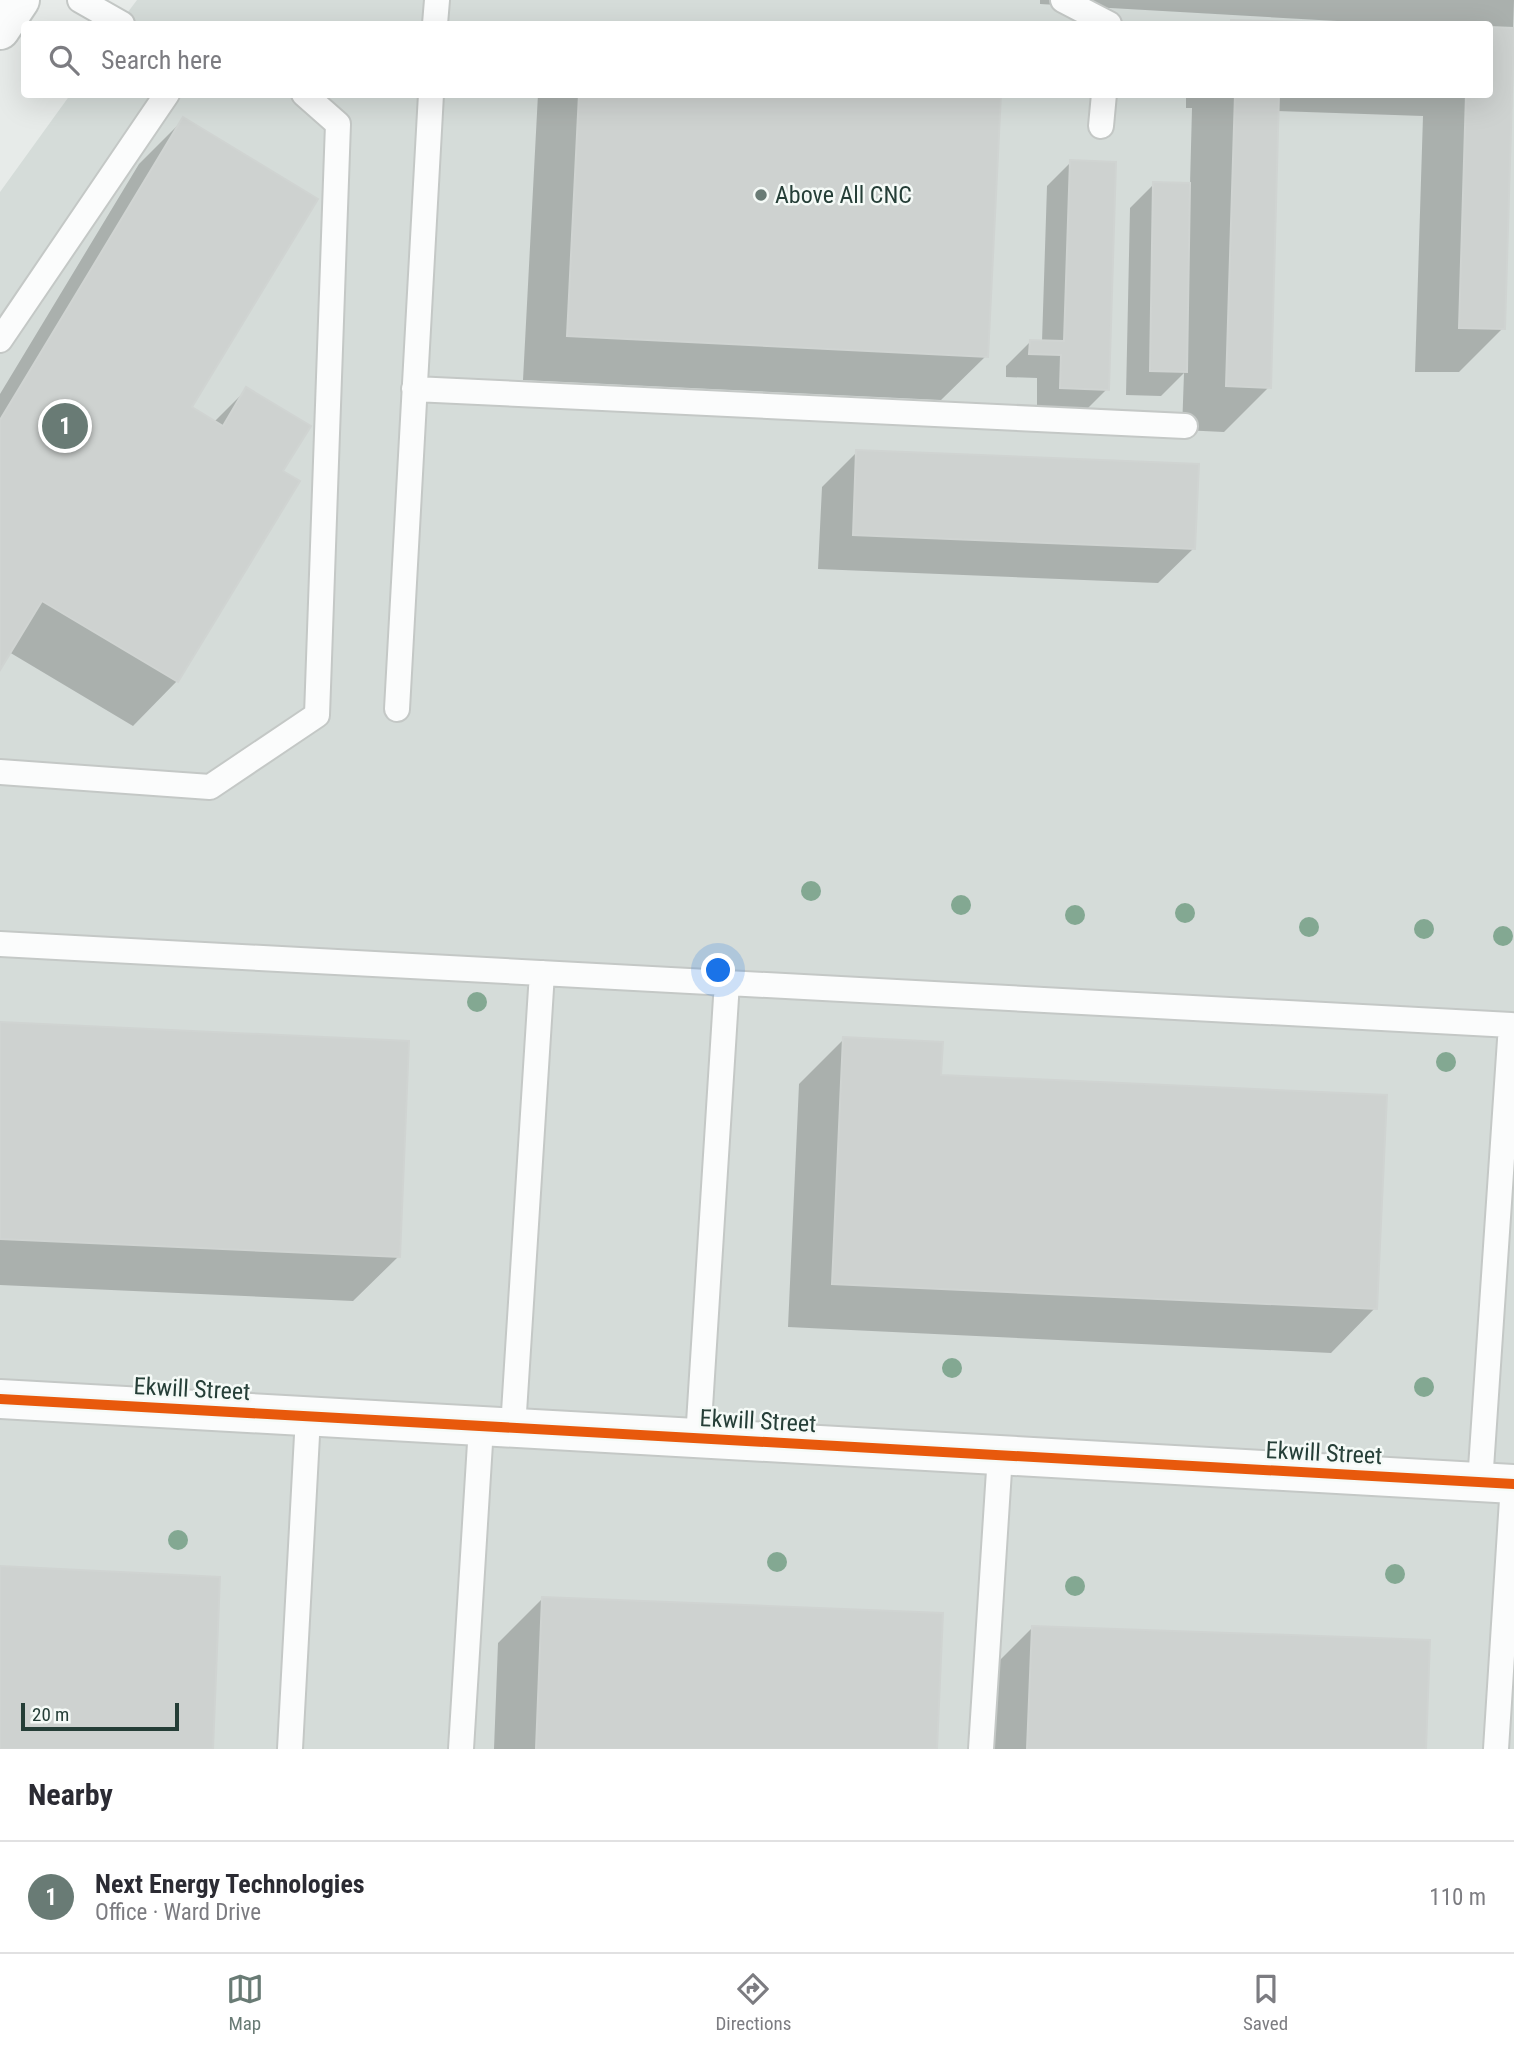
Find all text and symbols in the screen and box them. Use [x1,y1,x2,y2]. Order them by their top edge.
search box [21,21,1493,98]
icon: search [45,41,83,79]
text: Search here [101,45,222,75]
place label: Above All CNC [775,181,912,209]
marker: Above All CNC [753,187,769,203]
pin: 1 [42,400,88,452]
your location [701,953,735,987]
street label: Ekwill Street [133,1372,251,1406]
street label: Ekwill Street [699,1404,817,1438]
street label: Ekwill Street [1265,1436,1383,1470]
scale bar [21,1700,178,1732]
text: 20 m [32,1703,69,1726]
text: Nearby [28,1777,113,1812]
text: Next Energy Technologies [95,1869,365,1899]
text: 1 [45,1884,57,1911]
text: 110 m [1429,1884,1486,1911]
text: Office · Ward Drive [95,1899,261,1926]
tab: Map [226,1970,264,2035]
tab: Directions [715,1970,791,2035]
tab: Saved [1243,1970,1288,2035]

